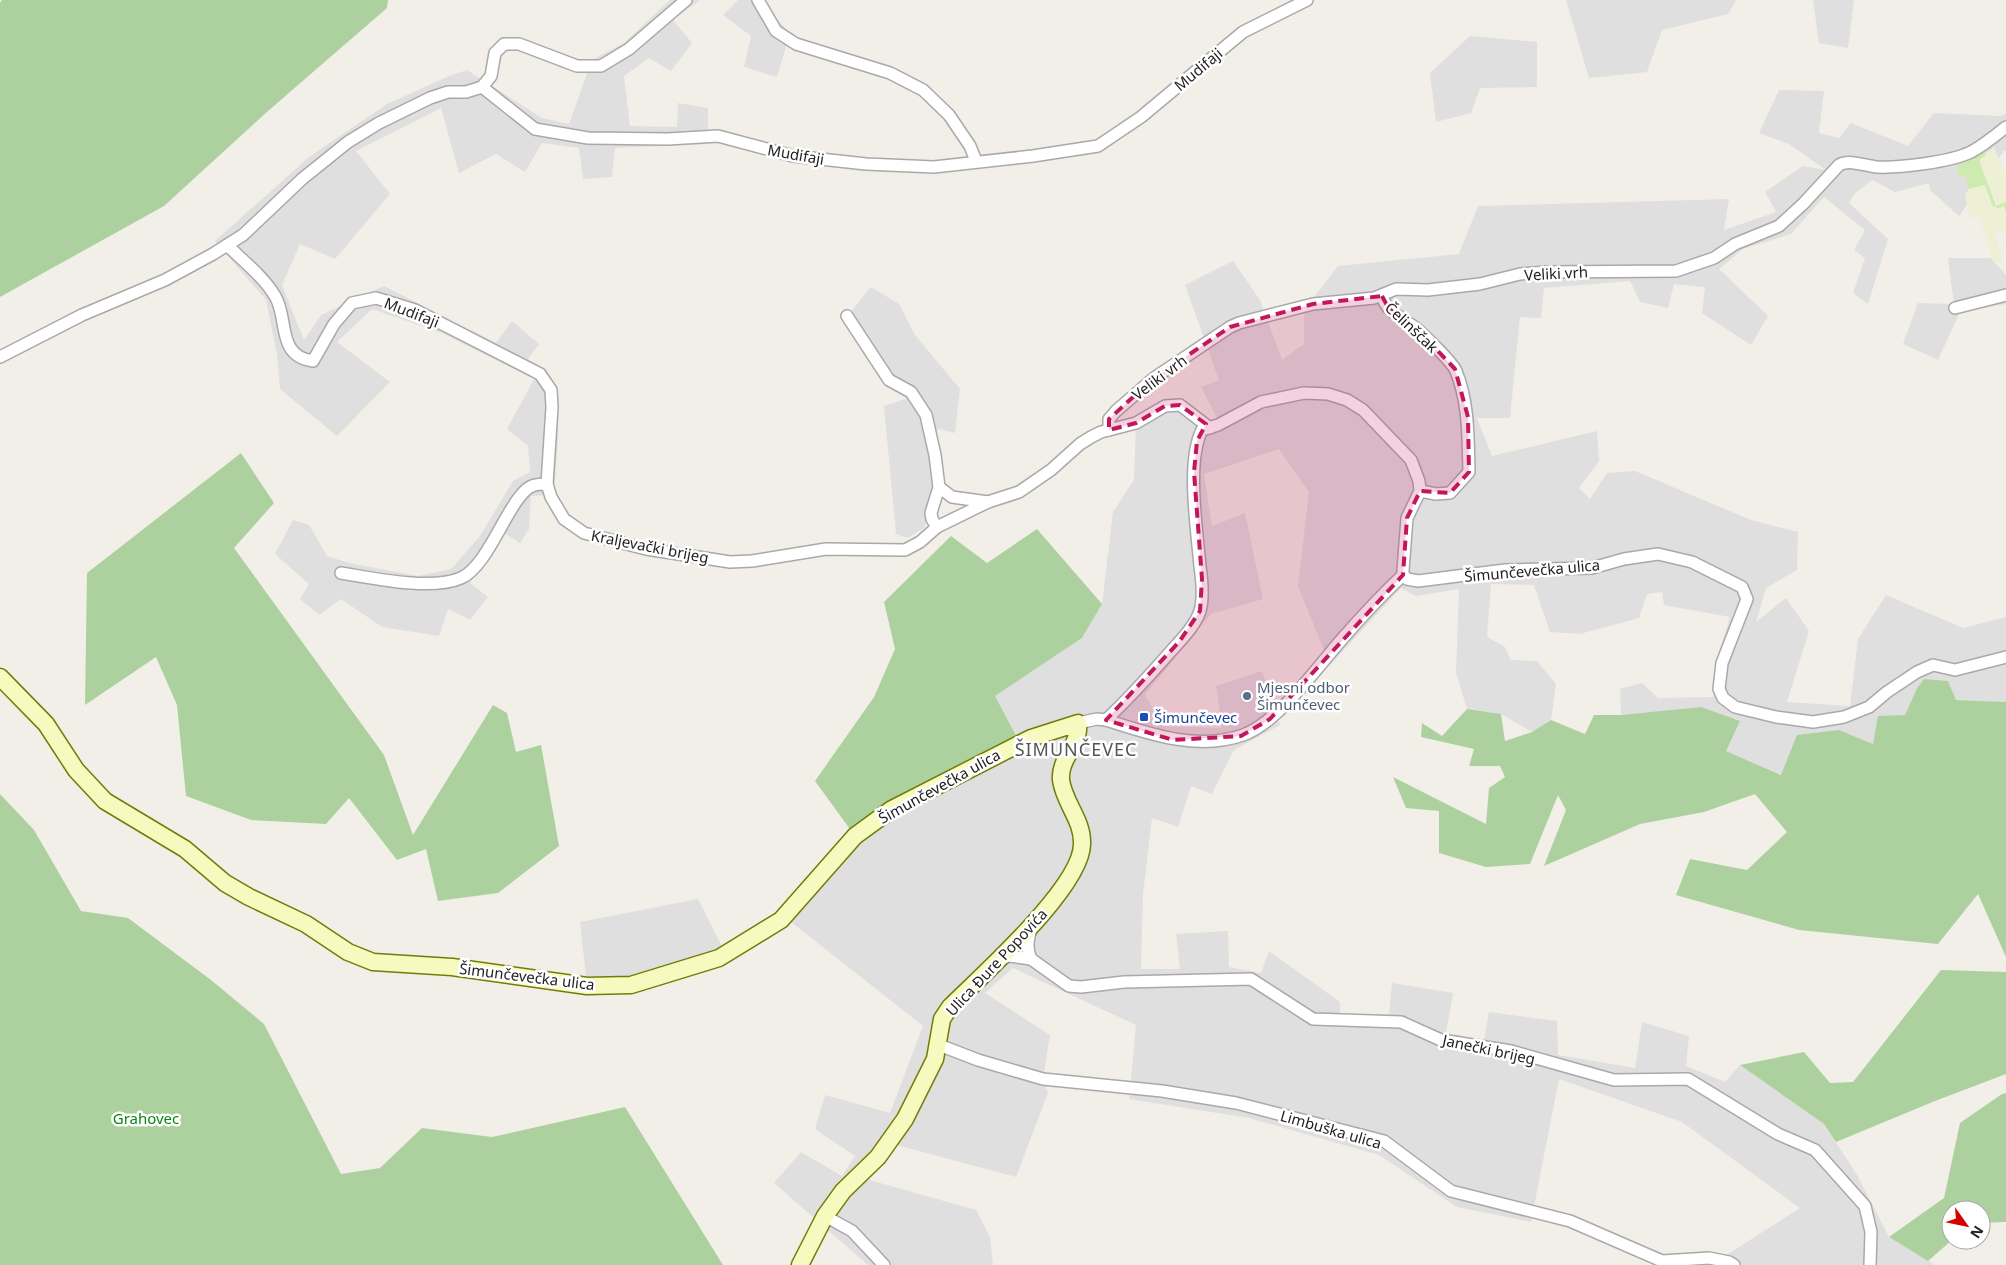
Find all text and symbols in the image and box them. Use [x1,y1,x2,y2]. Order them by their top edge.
street label: Mudifaji [1170,43,1226,95]
street label: Mudifaji [766,139,826,169]
street label: Veliki vrh [1524,261,1588,285]
street label: Mudifaji [382,292,442,332]
street label: Čelinščak [1381,297,1443,357]
street label: Veliki vrh [1128,350,1190,404]
street label: Kraljevački brijeg [590,525,710,567]
street label: Šimunčevečka ulica [1463,554,1601,586]
place label: Mjesni odbor Šimunčevec [1257,677,1350,714]
marker: Mjesni odbor Šimunčevec [1241,690,1253,702]
place label: Šimunčevec [1154,707,1237,727]
marker: Šimunčevec [1138,711,1150,723]
district label: ŠIMUNČEVEC [1015,737,1137,761]
street label: Šimunčevečka ulica [875,744,1003,828]
street label: Ulica Đure Popovića [941,904,1051,1020]
street label: Šimunčevečka ulica [458,958,596,994]
street label: Janečki brijeg [1439,1029,1537,1069]
street label: Limbuška ulica [1278,1105,1384,1153]
park label: Grahovec [113,1108,179,1128]
north arrow [1941,1200,1991,1250]
text: N [1966,1222,1988,1242]

